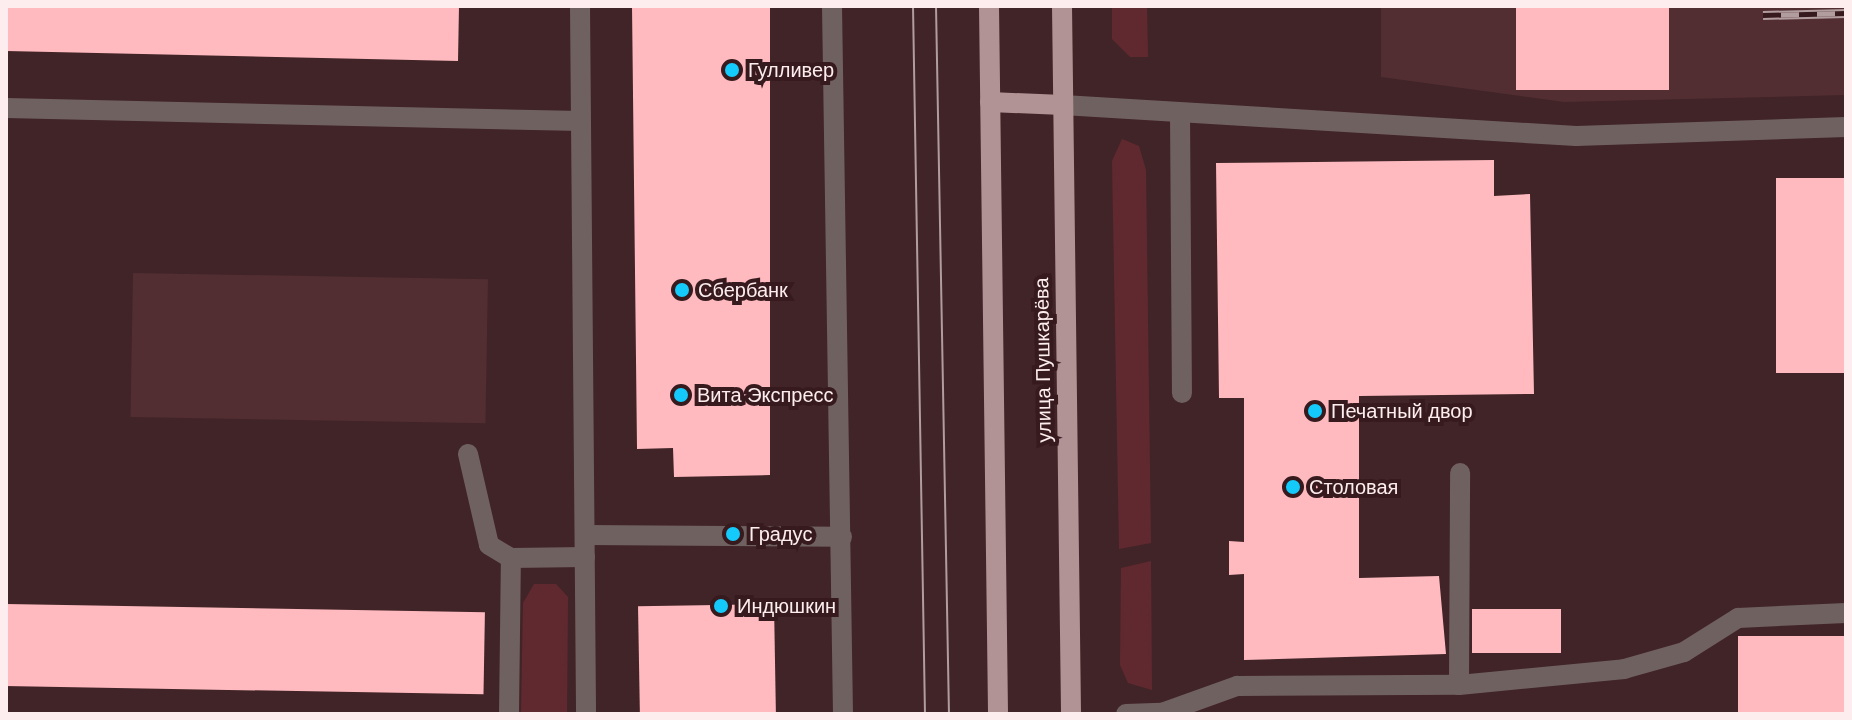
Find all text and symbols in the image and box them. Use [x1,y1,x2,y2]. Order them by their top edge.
place label: Гулливер [748,58,834,82]
marker: Гулливер [723,61,741,79]
street label: улица Пушкарёва [1030,277,1056,443]
place label: Сбербанк [698,278,788,302]
marker: Сбербанк [673,281,691,299]
place label: Вита Экспресс [697,383,834,407]
marker: Вита Экспресс [672,386,690,404]
place label: Печатный двор [1331,399,1473,423]
marker: Печатный двор [1306,402,1324,420]
place label: Столовая [1309,475,1398,499]
marker: Столовая [1284,478,1302,496]
place label: Градус [749,522,812,546]
marker: Градус [724,525,742,543]
place label: Индюшкин [737,594,836,618]
marker: Индюшкин [712,597,730,615]

